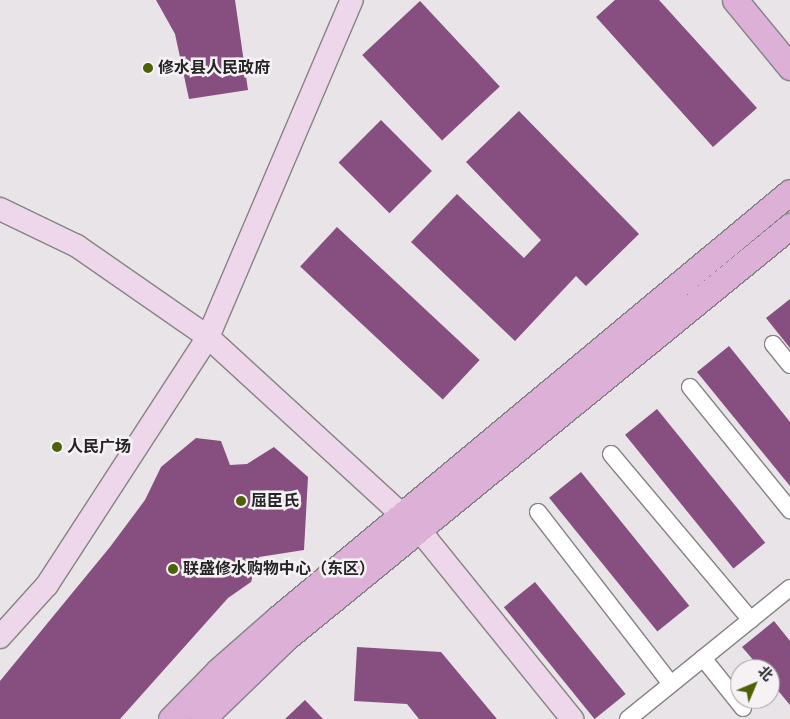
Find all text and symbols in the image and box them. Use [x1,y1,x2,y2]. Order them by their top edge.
place label: 修水县人民政府 [158,58,270,78]
marker: 修水县人民政府 [142,62,154,74]
place label: 人民广场 [67,437,131,457]
marker: 人民广场 [51,441,63,453]
place label: 屈臣氏 [251,491,299,511]
marker: 屈臣氏 [235,495,247,507]
place label: 联盛修水购物中心（东区） [183,559,375,579]
marker: 联盛修水购物中心（东区） [167,563,179,575]
north arrow [730,659,780,709]
text: 北 [754,663,776,685]

